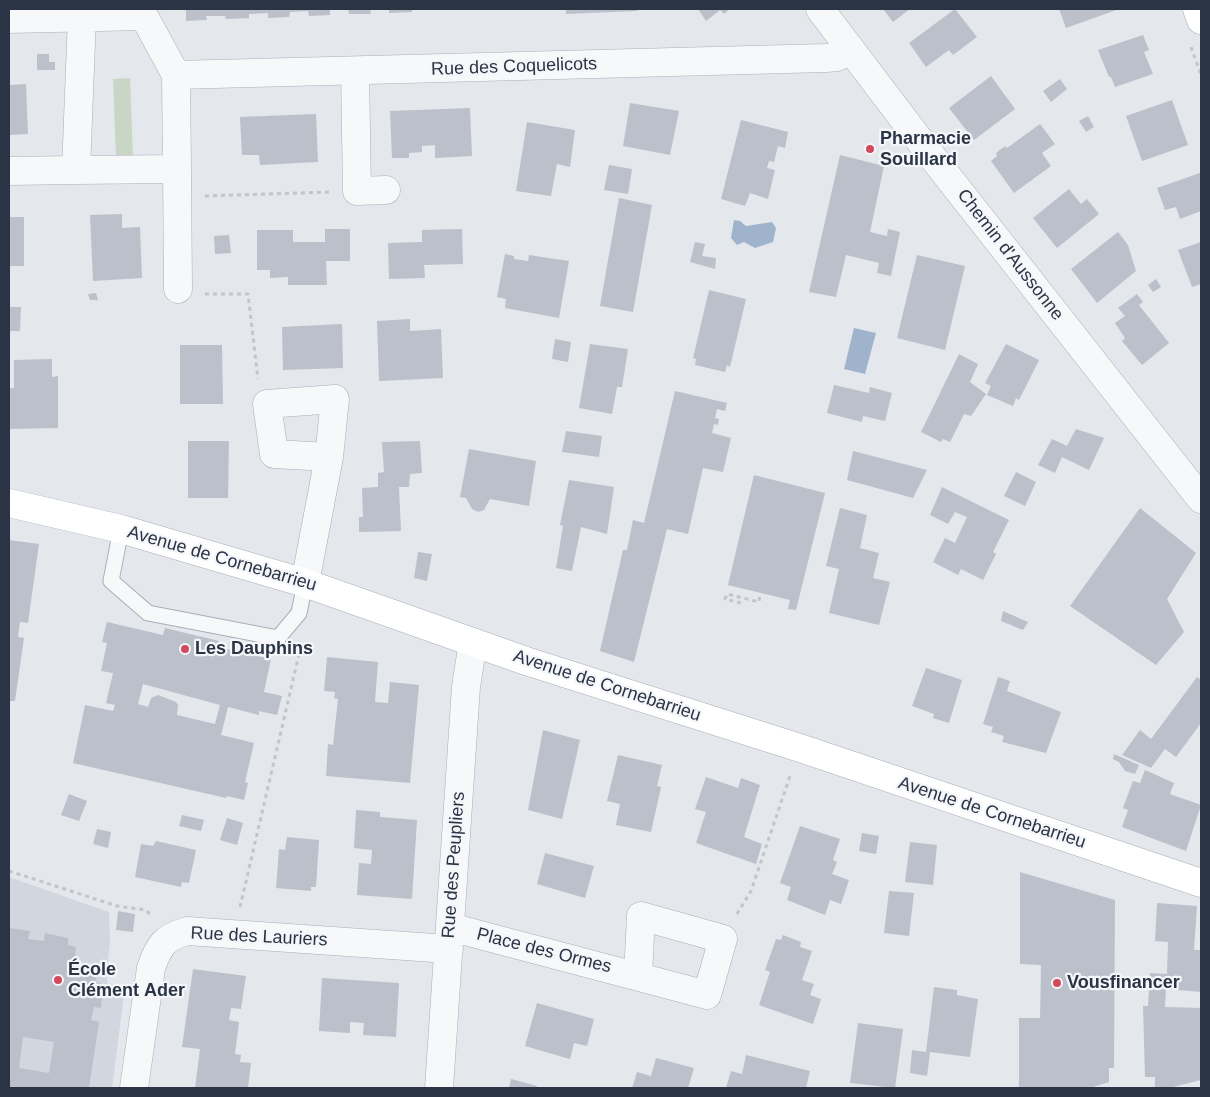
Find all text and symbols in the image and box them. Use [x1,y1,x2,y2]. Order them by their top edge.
street label: Rue des Coquelicots [431,53,597,81]
place label: Pharmacie Souillard [880,128,971,170]
marker: Pharmacie Souillard [864,143,876,155]
street label: Chemin d'Aussonne [952,185,1068,325]
street label: Avenue de Cornebarrieu [125,522,319,596]
place label: Les Dauphins [195,638,313,660]
marker: Les Dauphins [179,643,191,655]
street label: Avenue de Cornebarrieu [511,645,703,727]
street label: Avenue de Cornebarrieu [896,772,1088,854]
street label: Rue des Peupliers [438,791,470,939]
street label: Rue des Lauriers [190,923,328,951]
street label: Place des Ormes [474,924,614,978]
place label: École Clément Ader [68,959,185,1002]
place label: Vousfinancer [1067,972,1180,994]
marker: École Clément Ader [52,974,64,986]
marker: Vousfinancer [1051,977,1063,989]

